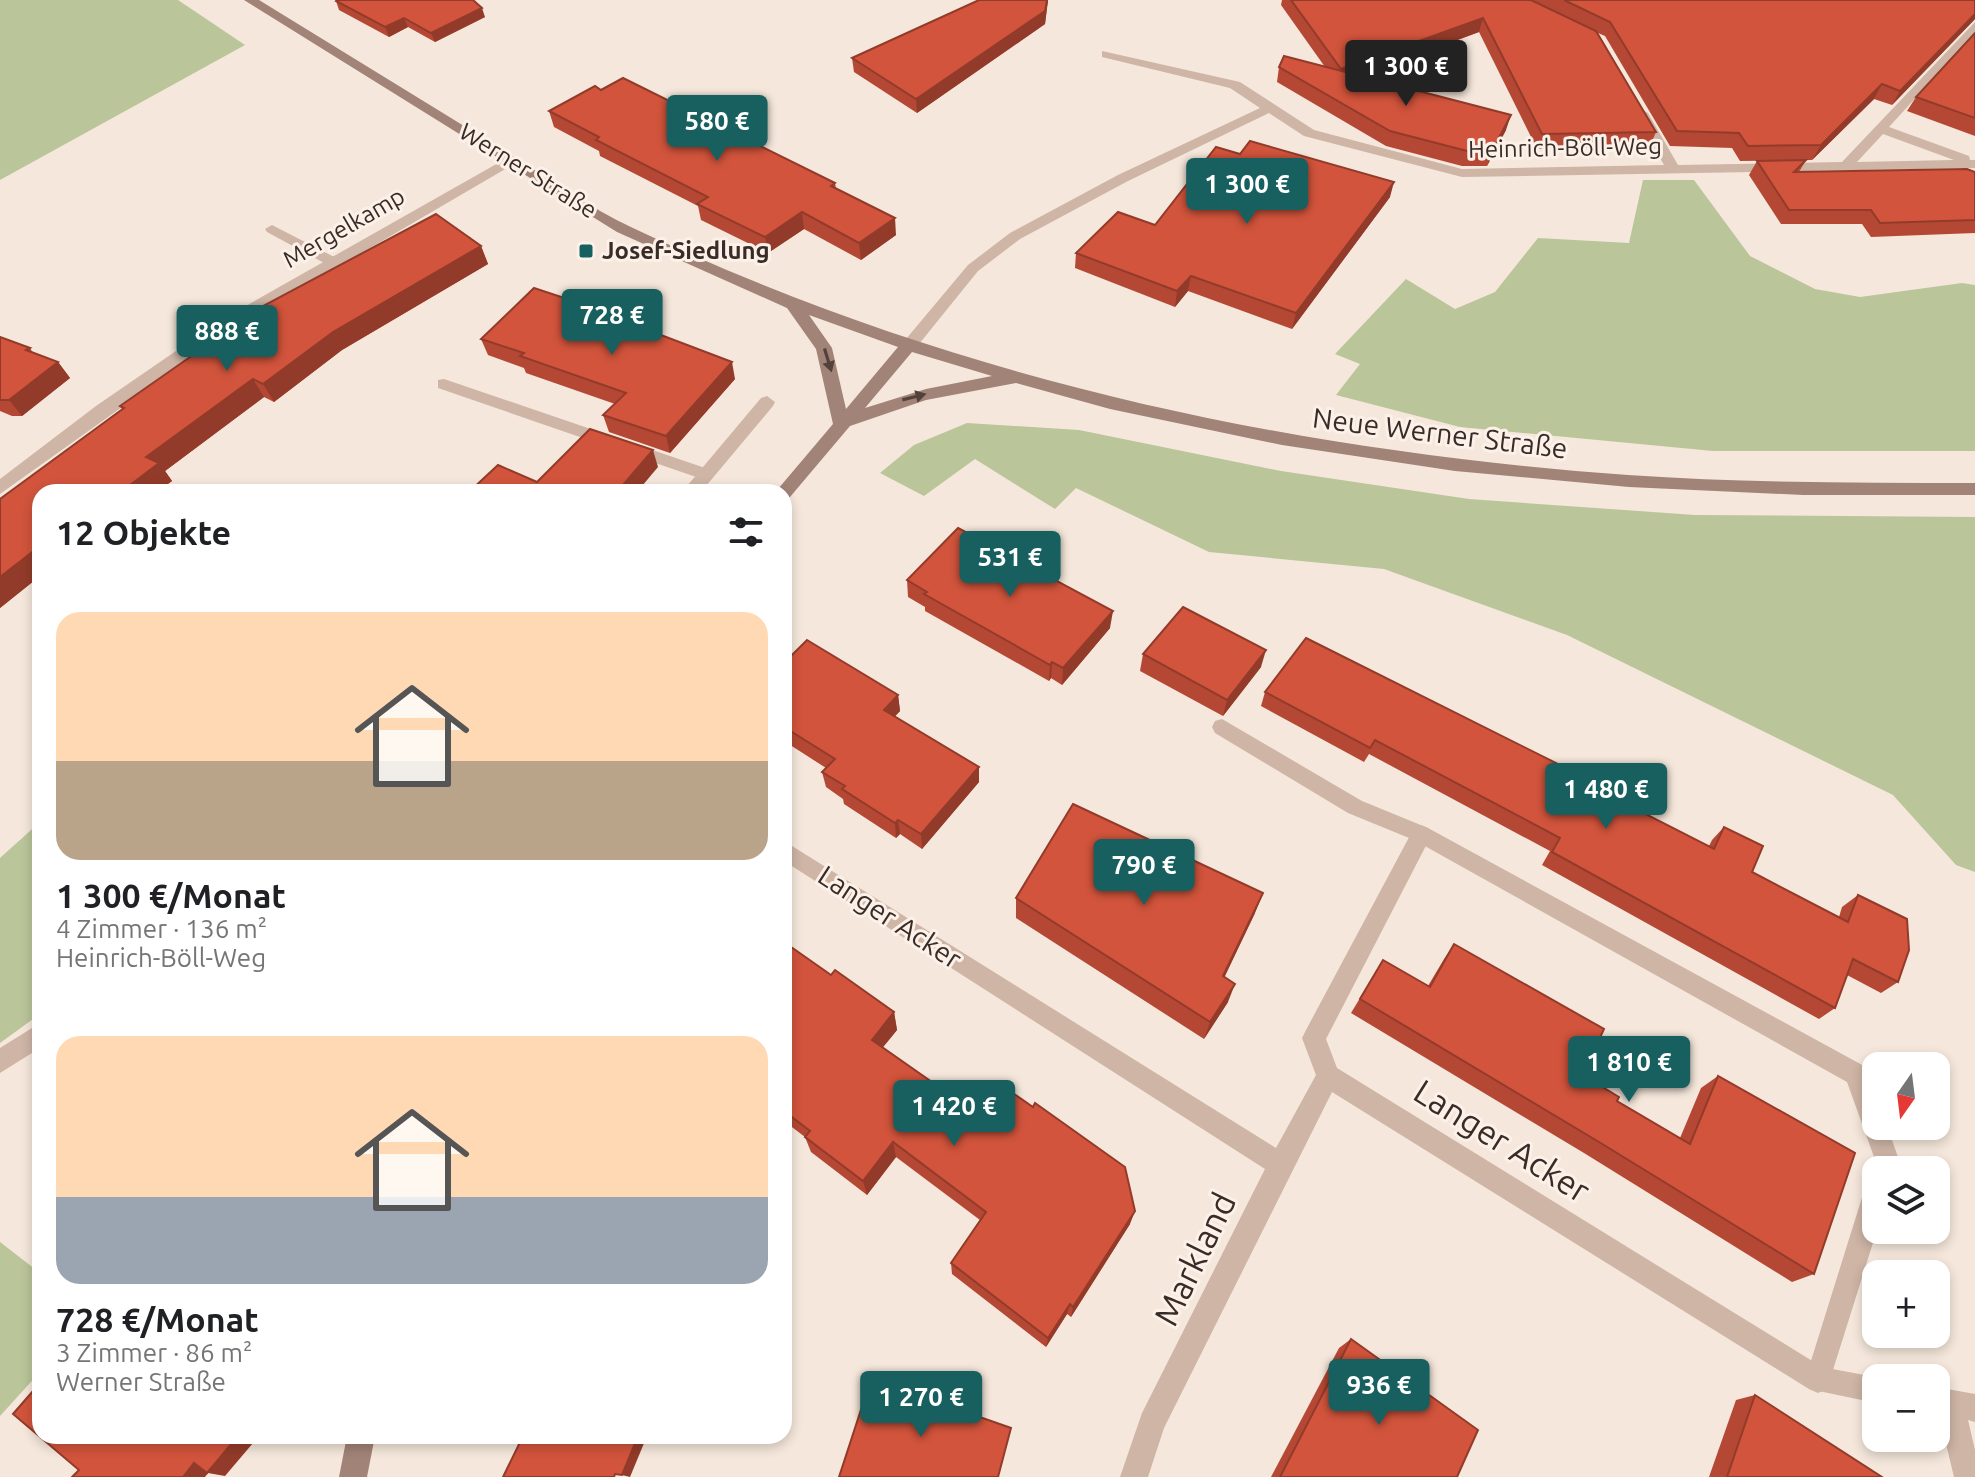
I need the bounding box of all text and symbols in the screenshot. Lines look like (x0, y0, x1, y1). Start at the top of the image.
pin: 1 300 € (1332, 40, 1480, 108)
text: 1 300 € (1363, 51, 1449, 80)
pin: 580 € (661, 95, 773, 163)
text: 580 € (685, 106, 749, 135)
street label: Werner Straße (455, 118, 602, 224)
street label: Heinrich-Böll-Weg (1468, 132, 1662, 163)
pin: 1 300 € (1173, 158, 1321, 226)
text: 1 300 € (1204, 169, 1290, 198)
street label: Mergelkamp (278, 182, 409, 273)
place label: Josef-Siedlung (602, 237, 770, 264)
marker: Josef-Siedlung (577, 242, 595, 260)
pin: 728 € (556, 289, 668, 357)
text: 728 € (580, 300, 644, 329)
pin: 888 € (171, 305, 283, 373)
text: 888 € (195, 316, 259, 345)
one-way arrow (822, 349, 835, 373)
one-way arrow (902, 390, 927, 402)
street label: Neue Werner Straße (1311, 401, 1569, 464)
icon: filters (724, 510, 768, 554)
text: 12 Objekte (56, 513, 231, 551)
pin: 531 € (954, 531, 1066, 599)
text: 531 € (978, 542, 1042, 571)
icon: home (340, 664, 484, 808)
pin: 1 480 € (1532, 763, 1680, 831)
text: 1 480 € (1563, 774, 1649, 803)
pin: 790 € (1088, 839, 1200, 907)
text: 790 € (1112, 850, 1176, 879)
street label: Langer Acker (813, 859, 968, 974)
text: 1 300 €/Monat (56, 876, 286, 914)
text: 4 Zimmer · 136 m² (56, 914, 267, 943)
text: Heinrich-Böll-Weg (56, 943, 266, 972)
pin: 1 810 € (1555, 1036, 1703, 1104)
text: 1 810 € (1586, 1047, 1672, 1076)
north arrow (1862, 1052, 1950, 1140)
map controls (1862, 1052, 1950, 1452)
street label: Langer Acker (1408, 1071, 1597, 1209)
pin: 1 420 € (880, 1080, 1028, 1148)
icon: home (340, 1088, 484, 1232)
text: 1 420 € (911, 1091, 997, 1120)
button: layers (1862, 1156, 1950, 1244)
street label: Markland (1146, 1186, 1242, 1331)
button: + (1862, 1260, 1950, 1348)
text: 728 €/Monat (56, 1300, 259, 1338)
text: 3 Zimmer · 86 m² (56, 1338, 252, 1367)
pin: 936 € (1323, 1359, 1435, 1427)
button: − (1862, 1364, 1950, 1452)
text: Werner Straße (56, 1367, 226, 1396)
text: 936 € (1347, 1370, 1411, 1399)
pin: 1 270 € (847, 1371, 995, 1439)
text: 1 270 € (878, 1382, 964, 1411)

